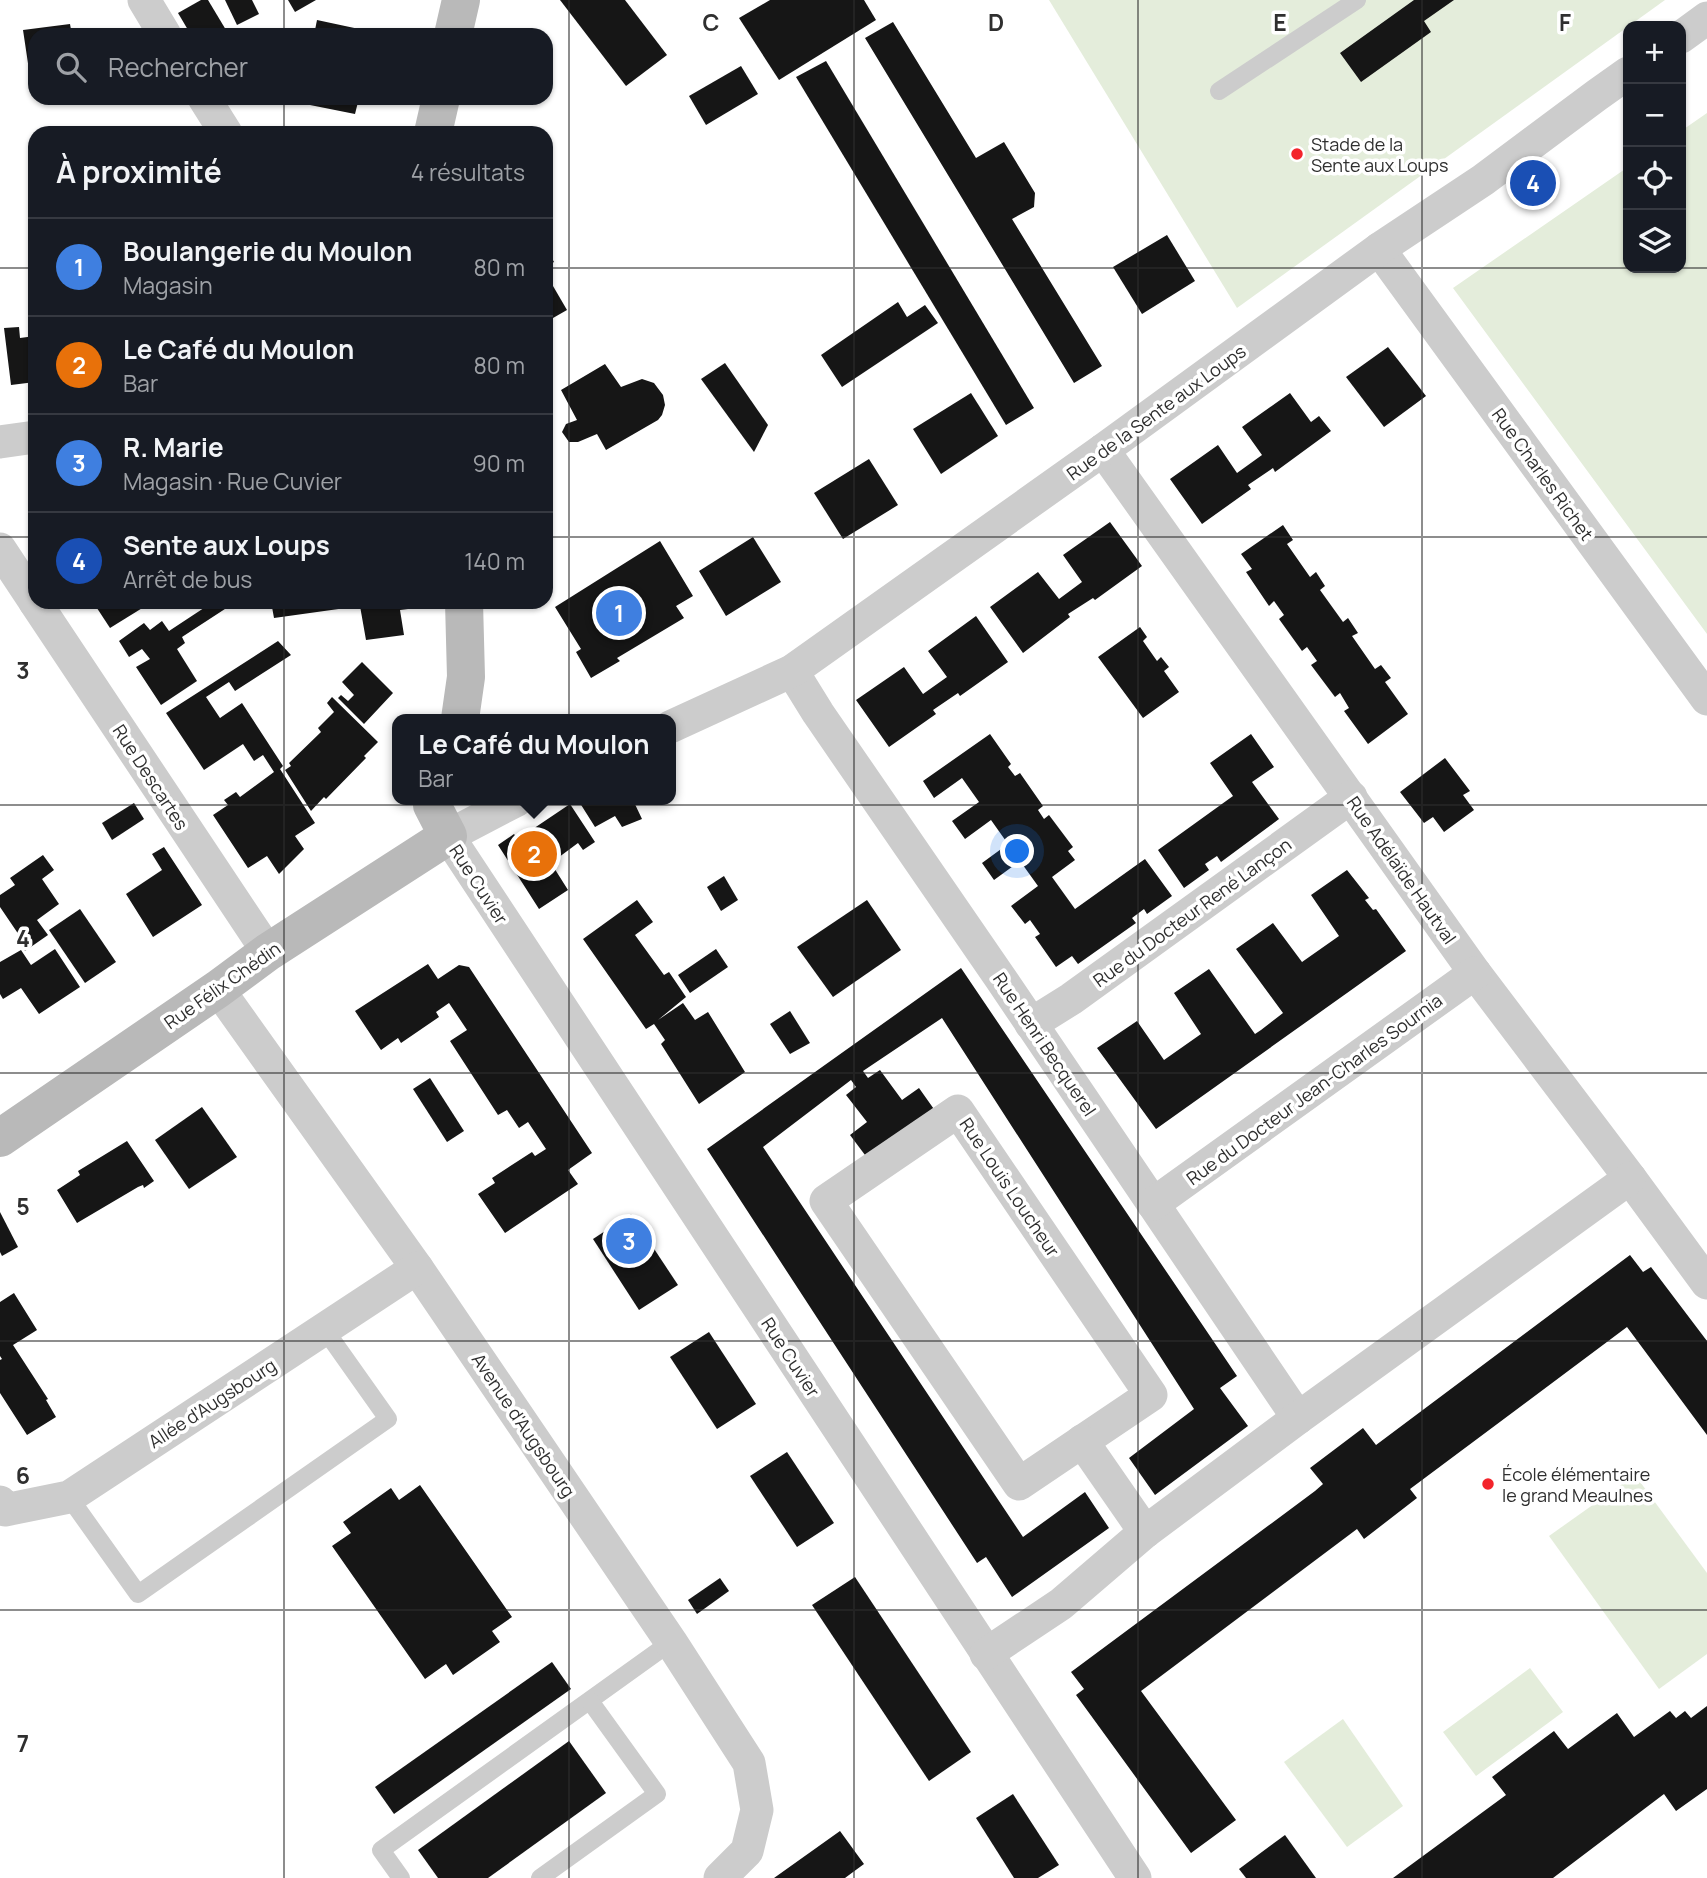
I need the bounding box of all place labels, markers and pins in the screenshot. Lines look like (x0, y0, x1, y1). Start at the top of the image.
place label: Stade de la Sente aux Loups (1311, 132, 1448, 177)
marker: Stade de la Sente aux Loups (1289, 146, 1305, 162)
pin: 4 (1510, 157, 1556, 209)
pin: 1 (596, 587, 642, 639)
pin: 2 (511, 828, 557, 880)
pin: 3 (606, 1215, 652, 1267)
place label: École élémentaire le grand Meaulnes (1502, 1462, 1653, 1507)
marker: École élémentaire le grand Meaulnes (1480, 1476, 1496, 1492)

